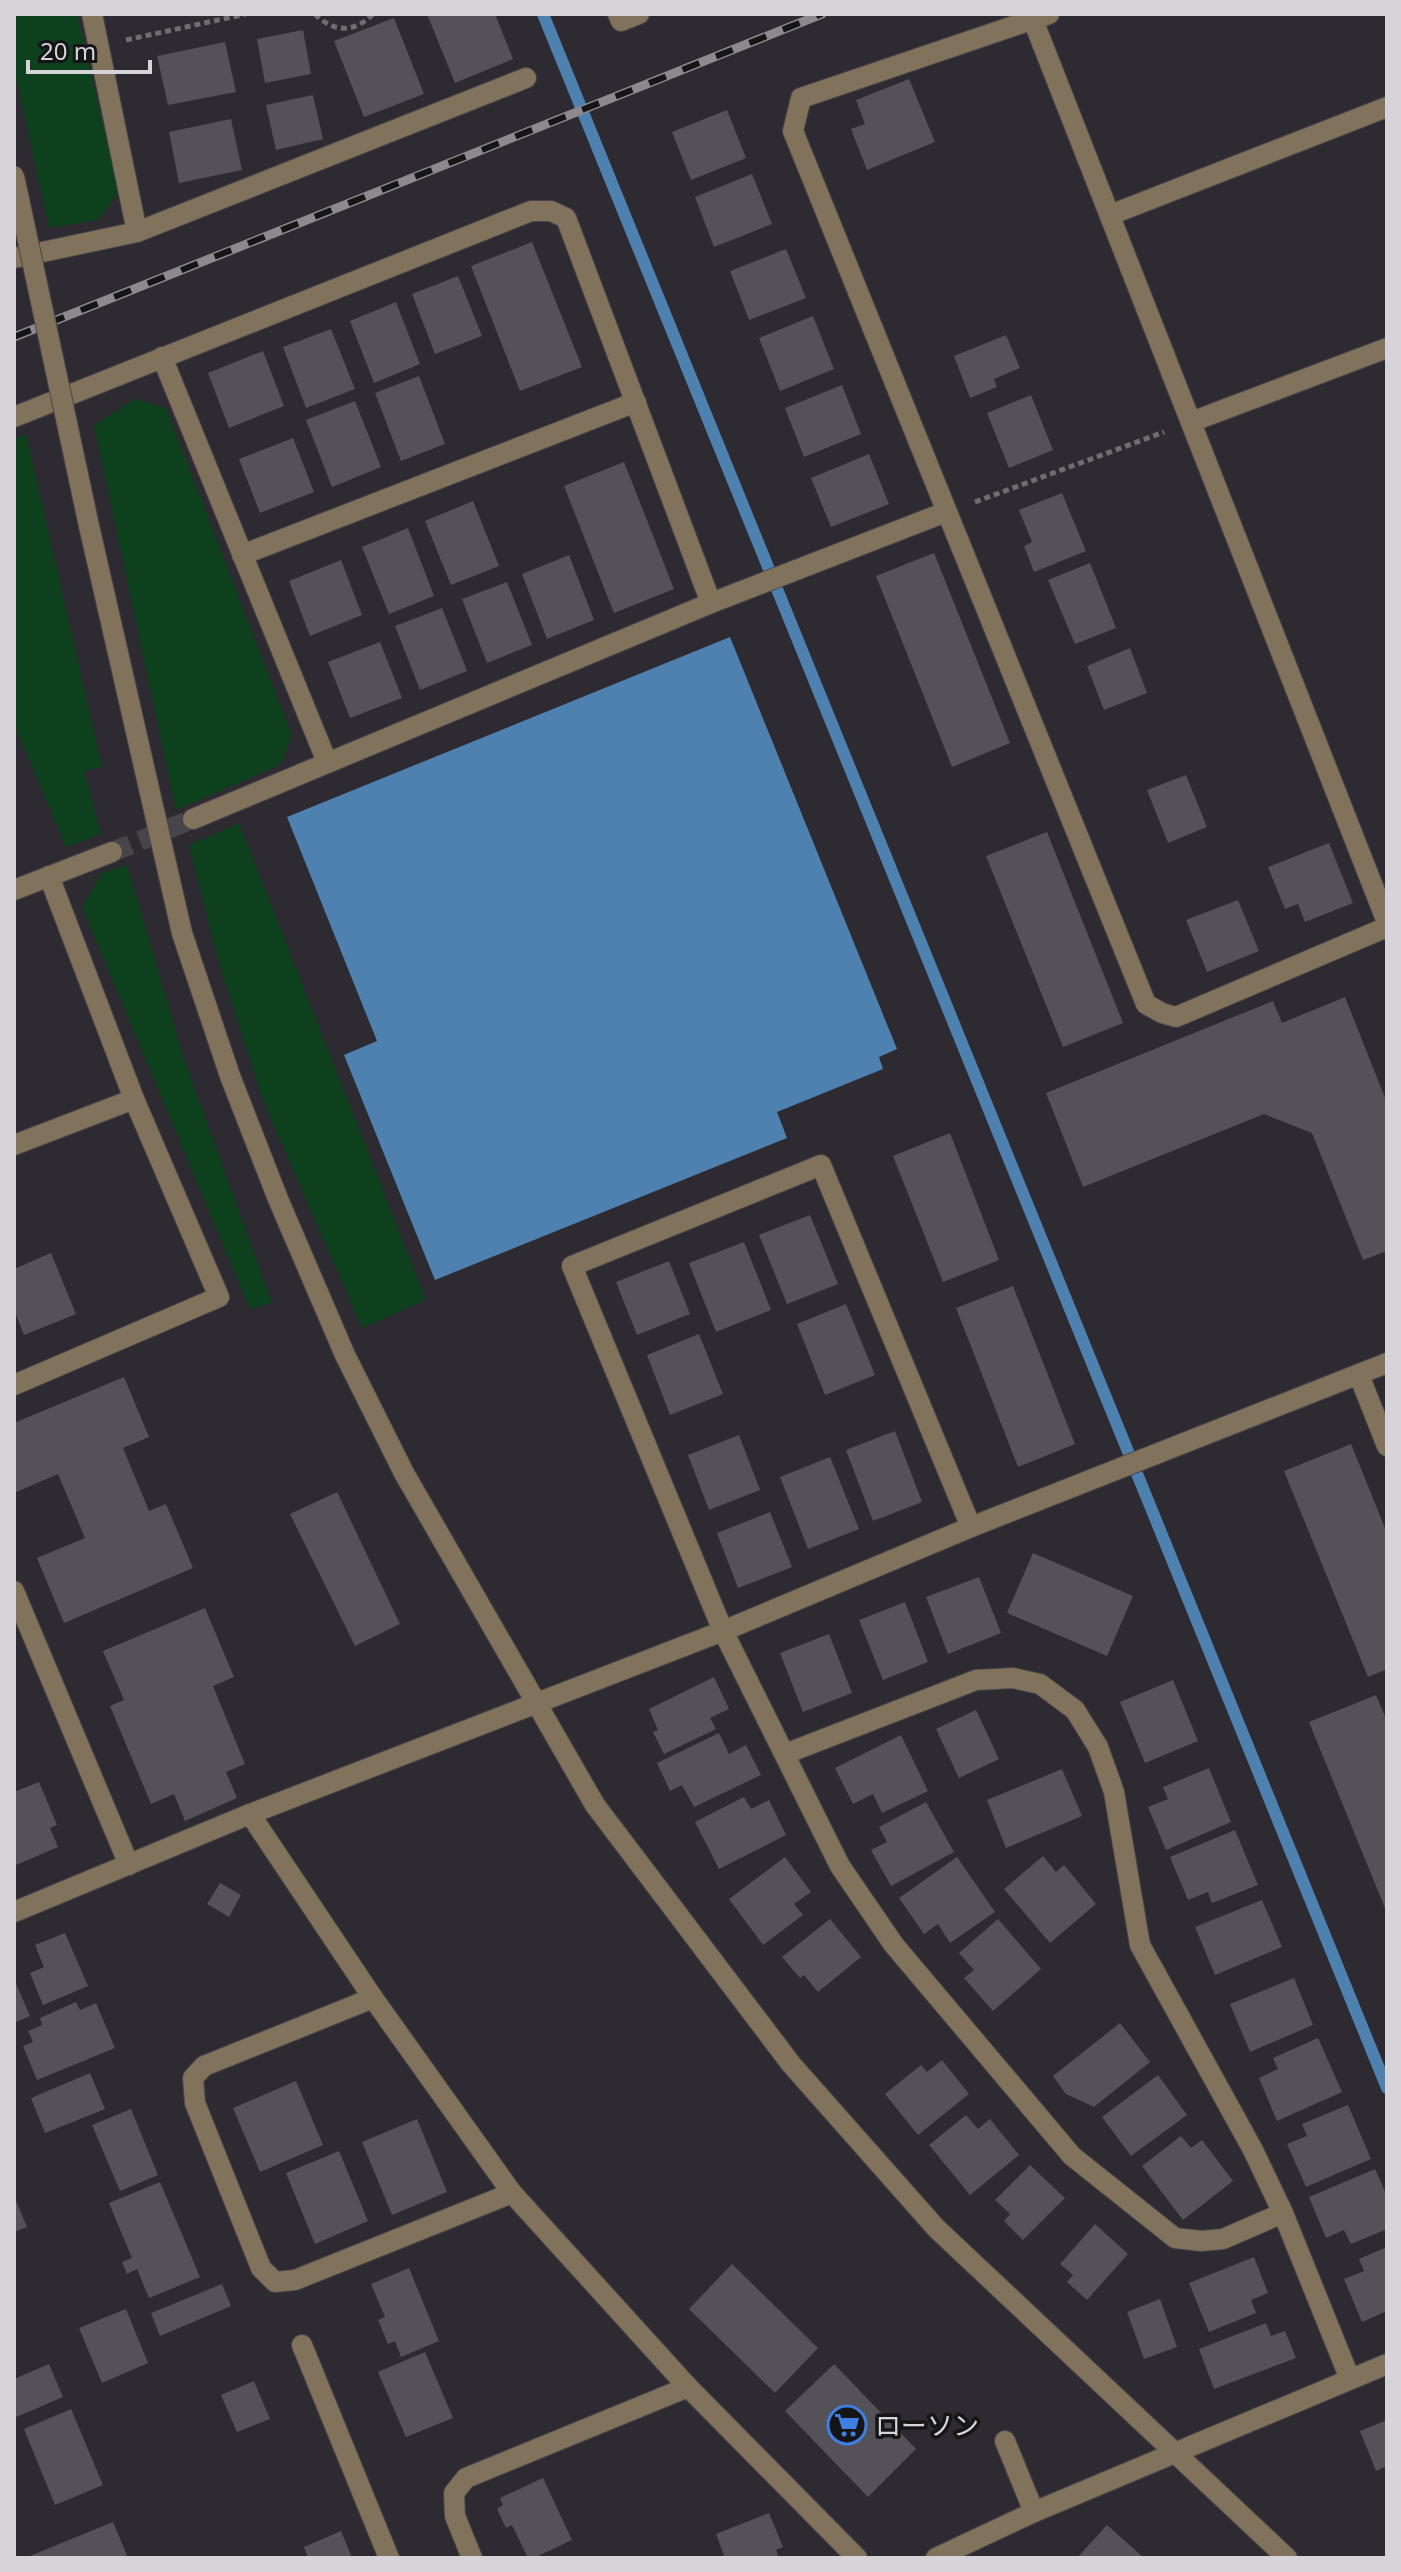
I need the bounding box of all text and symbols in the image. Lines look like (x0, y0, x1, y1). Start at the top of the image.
scale bar (28, 24, 150, 74)
text: 20 m (40, 34, 96, 67)
supermarket icon: ローソン (826, 2404, 868, 2446)
place label: ローソン (875, 2407, 979, 2443)

